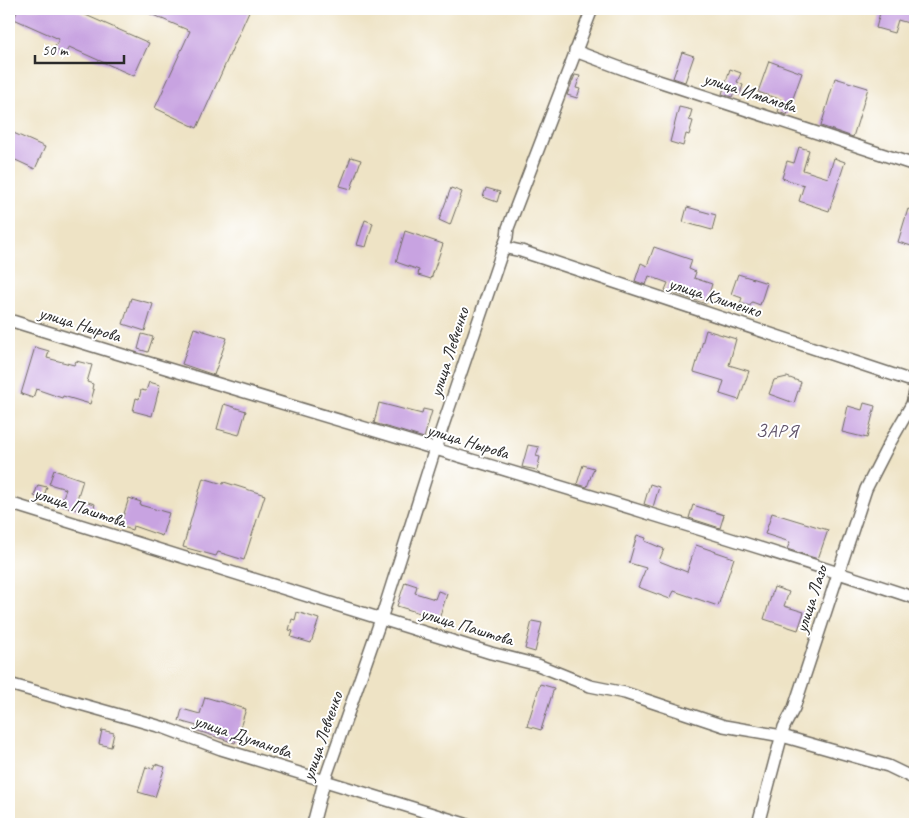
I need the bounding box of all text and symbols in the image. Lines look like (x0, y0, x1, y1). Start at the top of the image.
scale bar (35, 32, 124, 64)
text: 50 m (42, 41, 69, 60)
street label: улица Имамова (700, 66, 801, 118)
street label: улица Клименко (665, 271, 765, 323)
street label: улица Нырова (36, 301, 125, 347)
street label: улица Левченко (424, 303, 474, 400)
street label: улица Нырова (424, 418, 513, 464)
district label: ЗАРЯ (756, 419, 800, 443)
street label: улица Паштова (30, 481, 130, 533)
street label: улица Лазо (790, 561, 833, 636)
street label: улица Паштова (417, 601, 517, 651)
street label: улица Левченко (296, 687, 348, 784)
street label: улица Думанова (190, 709, 296, 763)

